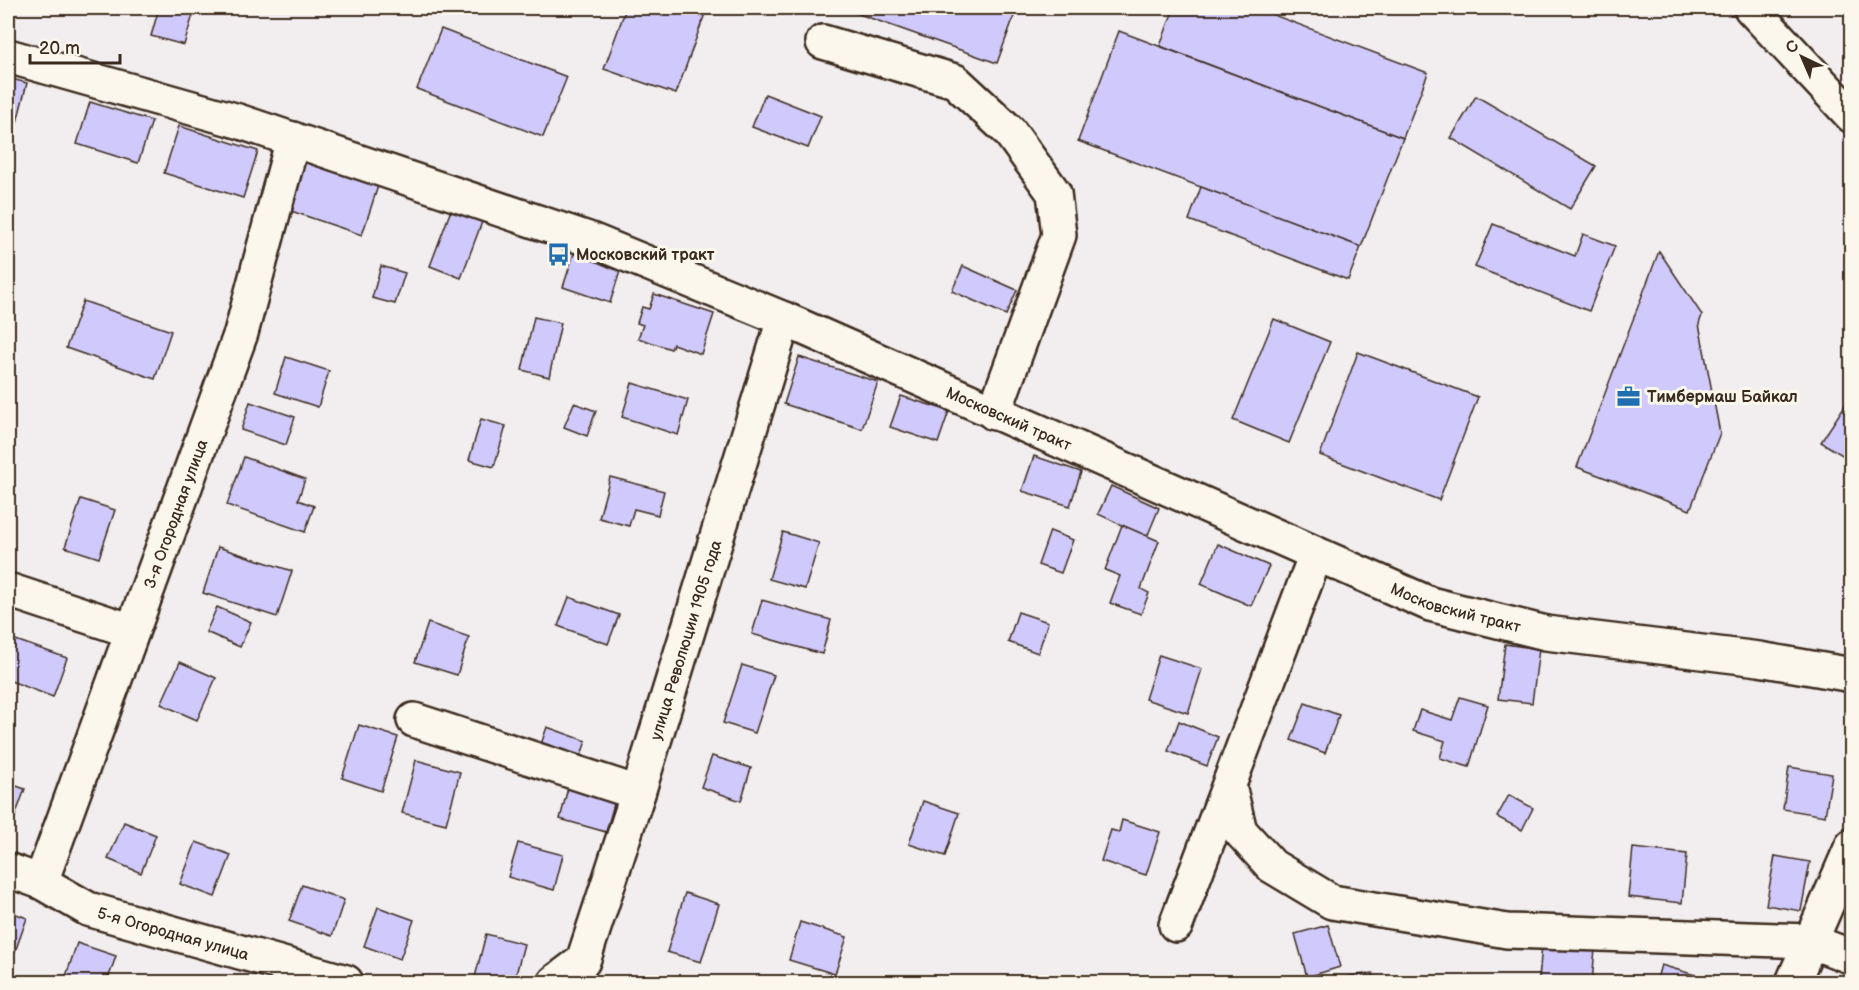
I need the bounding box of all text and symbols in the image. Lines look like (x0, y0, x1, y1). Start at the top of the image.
scale bar (30, 27, 120, 65)
north arrow (1772, 27, 1832, 87)
text: С (1782, 37, 1803, 58)
text: 20 m (39, 38, 80, 59)
bus stop icon: Московский тракт (545, 241, 571, 267)
place label: Московский тракт (576, 246, 715, 265)
office icon: Тимбермаш Байкал (1616, 383, 1642, 409)
street label: Московский тракт (943, 384, 1075, 456)
place label: Тимбермаш Байкал (1647, 388, 1798, 407)
street label: 3-я Огородная улица (141, 436, 213, 591)
street label: улица Революции 1905 года (647, 537, 726, 743)
street label: Московский тракт (1387, 580, 1523, 637)
street label: 5-я Огородная улица (95, 904, 251, 965)

